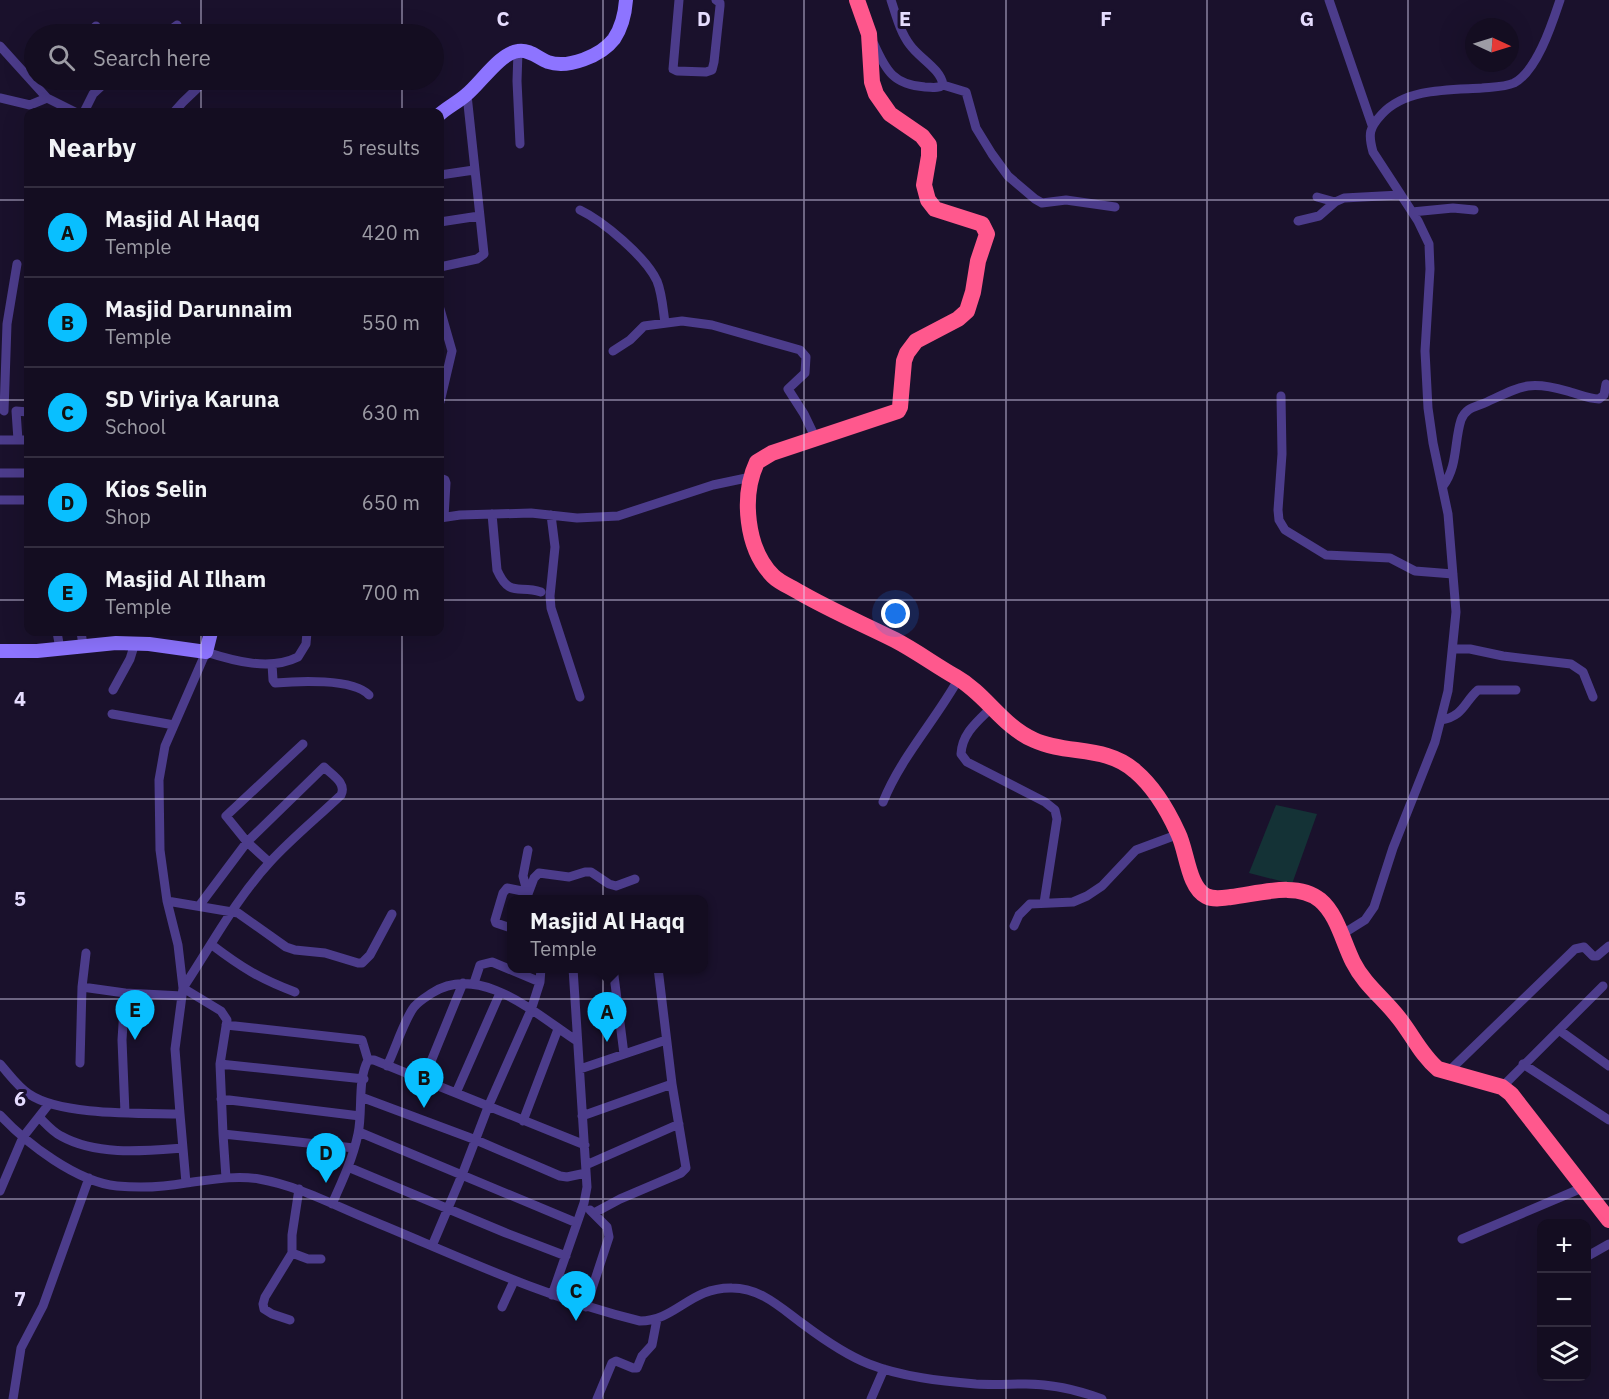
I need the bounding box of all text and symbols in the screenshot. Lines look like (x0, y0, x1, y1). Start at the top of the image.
text: C (496, 5, 510, 32)
text: D (697, 5, 711, 32)
text: E (899, 5, 911, 32)
text: F (1100, 5, 1112, 32)
text: G (1300, 5, 1314, 32)
north arrow (1465, 18, 1519, 72)
search box (24, 24, 444, 90)
icon: search (45, 41, 78, 74)
text: Search here (93, 43, 211, 72)
text: Nearby (48, 130, 136, 164)
text: 5 results (342, 134, 420, 161)
text: Masjid Al Haqq (105, 204, 260, 233)
text: A (61, 219, 74, 246)
text: 420 m (362, 219, 420, 246)
text: Temple (105, 233, 172, 260)
text: Masjid Darunnaim (105, 294, 292, 323)
text: B (61, 309, 74, 336)
text: 550 m (362, 309, 420, 336)
text: Temple (105, 323, 172, 350)
text: SD Viriya Karuna (105, 384, 279, 413)
text: C (61, 399, 74, 426)
text: 630 m (362, 399, 420, 426)
text: School (105, 413, 166, 440)
text: Kios Selin (105, 474, 207, 503)
text: D (61, 489, 74, 516)
text: 650 m (362, 489, 420, 516)
text: Shop (105, 503, 151, 530)
text: Masjid Al Ilham (105, 564, 266, 593)
text: E (61, 579, 74, 606)
text: 700 m (362, 579, 420, 606)
text: Temple (105, 593, 172, 620)
your location (881, 599, 910, 628)
text: 4 (14, 685, 26, 712)
text: 5 (14, 885, 26, 912)
popup (507, 895, 708, 973)
text: Masjid Al Haqq (530, 906, 685, 935)
text: Temple (530, 935, 597, 962)
pin: E (116, 990, 154, 1040)
pin: A (588, 992, 626, 1042)
pin: B (404, 1058, 444, 1108)
text: 6 (14, 1085, 26, 1112)
pin: D (306, 1134, 346, 1183)
map controls (1537, 1219, 1591, 1381)
button: + (1537, 1219, 1591, 1273)
pin: C (556, 1272, 596, 1321)
button: − (1537, 1273, 1591, 1327)
text: 7 (14, 1285, 26, 1312)
button: layers (1537, 1327, 1591, 1381)

